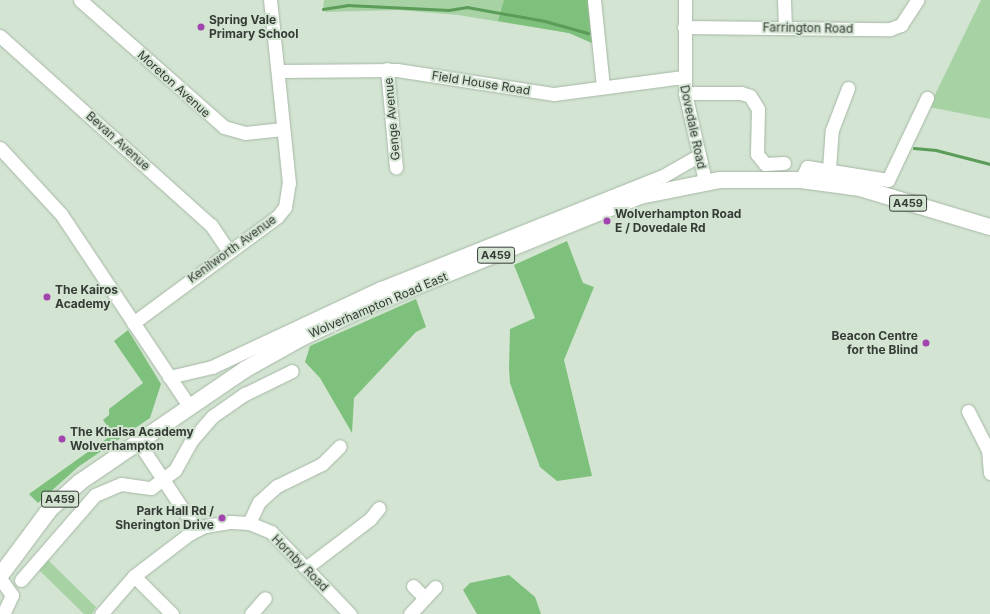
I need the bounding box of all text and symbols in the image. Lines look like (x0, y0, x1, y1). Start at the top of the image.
place label: Spring Vale Primary School (209, 13, 298, 41)
street label: Farrington Road (763, 20, 853, 36)
marker: Spring Vale Primary School (196, 22, 206, 32)
street label: Moreton Avenue (135, 48, 213, 120)
street label: Field House Road (431, 68, 531, 98)
street label: Genge Avenue (381, 77, 403, 161)
street label: Dovedale Road (677, 84, 709, 170)
street label: Bevan Avenue (83, 109, 153, 173)
road number: A459 (889, 194, 927, 212)
place label: Wolverhampton Road E / Dovedale Rd (615, 207, 741, 235)
street label: Kenilworth Avenue (185, 212, 279, 286)
marker: Wolverhampton Road E / Dovedale Rd (602, 216, 612, 226)
road number: A459 (477, 246, 515, 264)
street label: Wolverhampton Road East (306, 269, 450, 341)
place label: The Kairos Academy (55, 283, 118, 311)
marker: The Kairos Academy (42, 292, 52, 302)
place label: Beacon Centre for the Blind (831, 329, 918, 357)
marker: Beacon Centre for the Blind (921, 338, 931, 348)
place label: The Khalsa Academy Wolverhampton (70, 425, 194, 453)
marker: The Khalsa Academy Wolverhampton (57, 434, 67, 444)
road number: A459 (41, 490, 79, 508)
place label: Park Hall Rd / Sherington Drive (115, 504, 214, 532)
marker: Park Hall Rd / Sherington Drive (217, 513, 227, 523)
street label: Hornby Road (269, 532, 331, 594)

